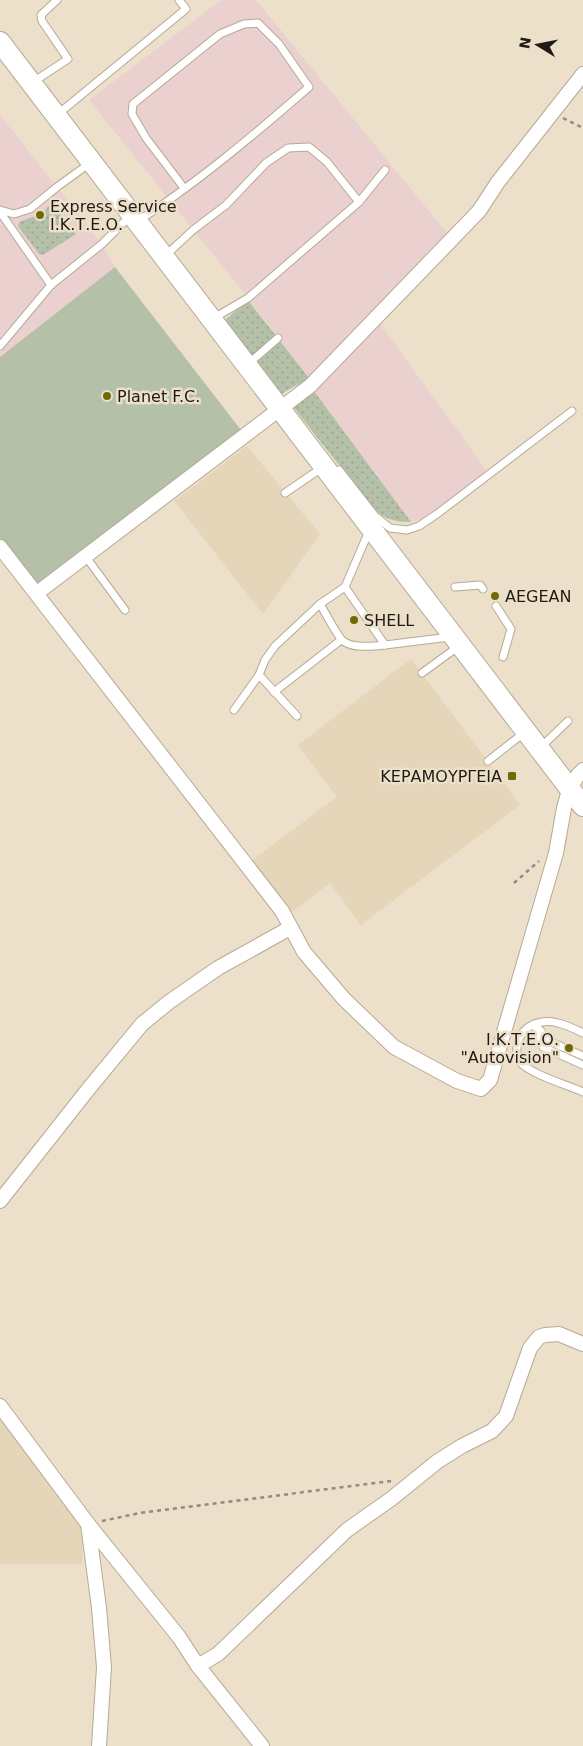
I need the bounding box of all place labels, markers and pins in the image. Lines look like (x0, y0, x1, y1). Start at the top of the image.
place label: Express Service Ι.Κ.Τ.Ε.Ο. (50, 197, 177, 234)
marker: Express Service Ι.Κ.Τ.Ε.Ο. (34, 209, 46, 221)
place label: Planet F.C. (117, 387, 200, 406)
marker: Planet F.C. (101, 390, 113, 402)
place label: AEGEAN (505, 587, 571, 606)
marker: AEGEAN (489, 590, 501, 602)
place label: SHELL (364, 611, 414, 630)
marker: SHELL (348, 614, 360, 626)
place label: ΚΕΡΑΜΟΥΡΓΕΙΑ (380, 767, 502, 786)
marker: ΚΕΡΑΜΟΥΡΓΕΙΑ (506, 770, 518, 782)
place label: I.Κ.Τ.Ε.Ο. "Autovision" (461, 1030, 559, 1067)
marker: I.Κ.Τ.Ε.Ο. "Autovision" (563, 1042, 575, 1054)

